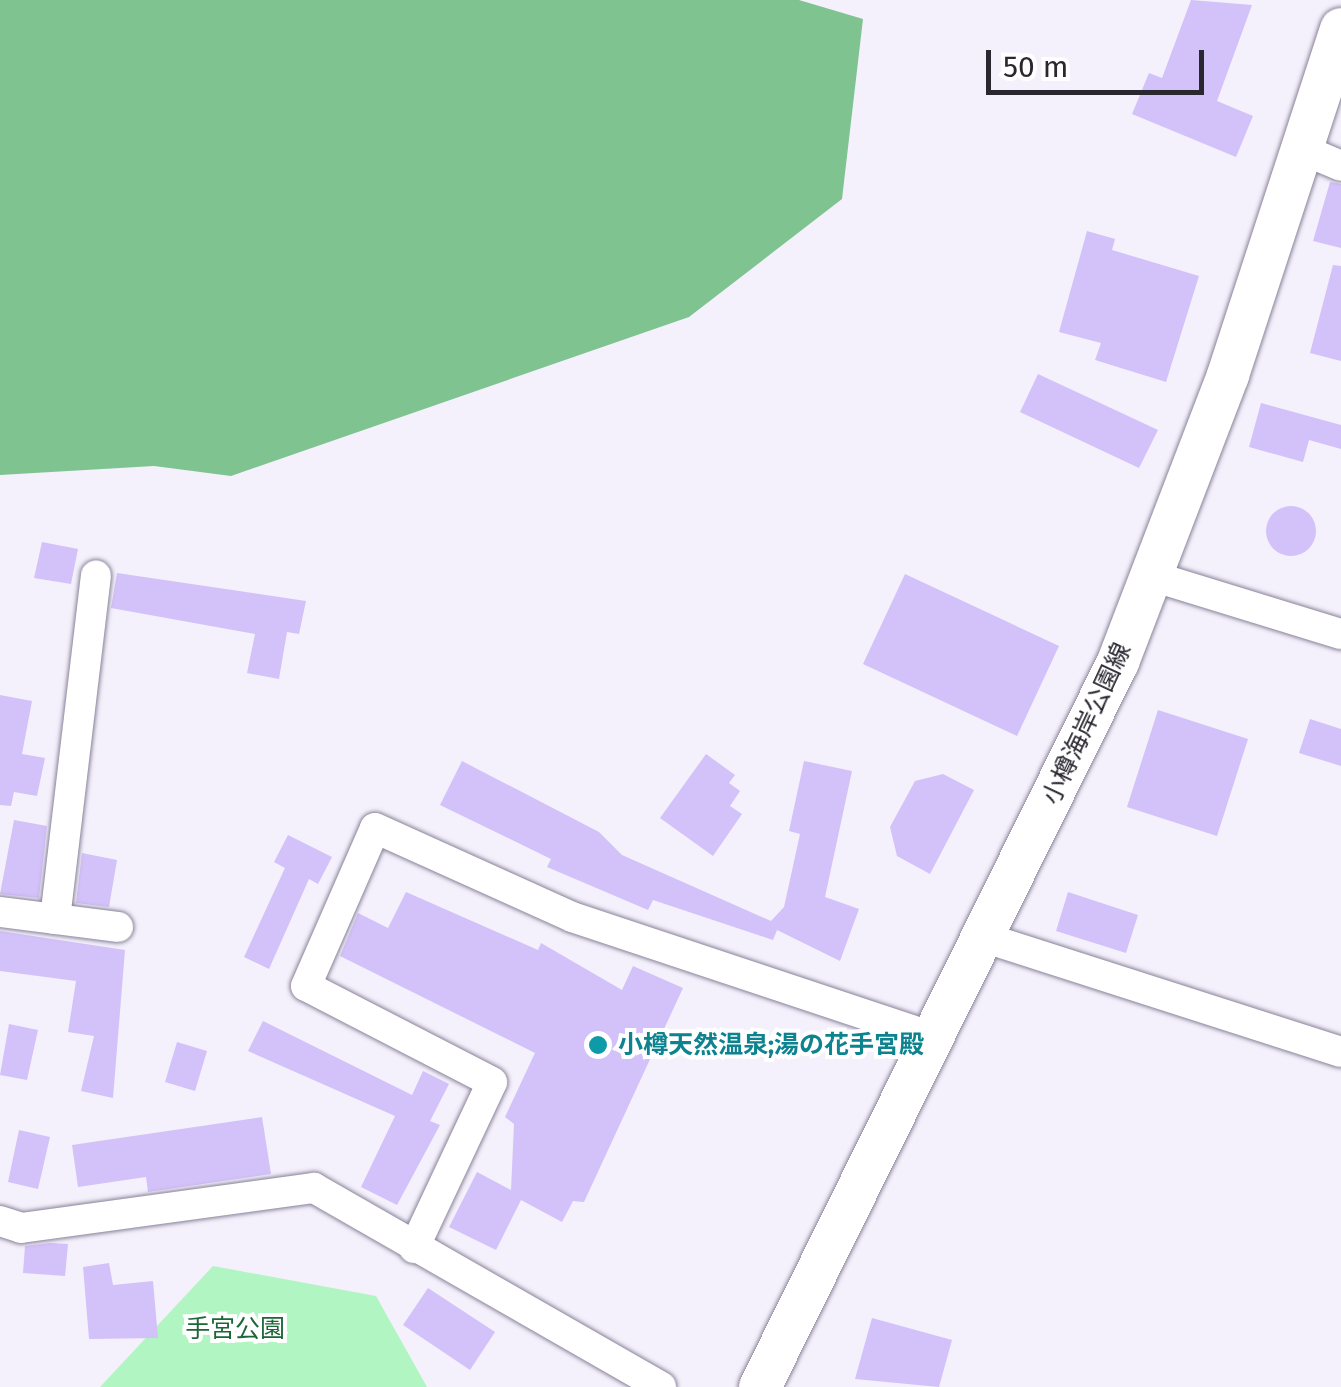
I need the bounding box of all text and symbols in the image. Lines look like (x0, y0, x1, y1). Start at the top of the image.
scale bar (991, 30, 1208, 92)
text: 50 m (1003, 49, 1068, 85)
street label: 小樽海岸公園線 (1036, 638, 1138, 810)
place label: 小樽天然温泉;湯の花手宮殿 (618, 1030, 924, 1060)
marker: 小樽天然温泉;湯の花手宮殿 (587, 1034, 609, 1056)
park label: 手宮公園 (185, 1314, 285, 1344)

